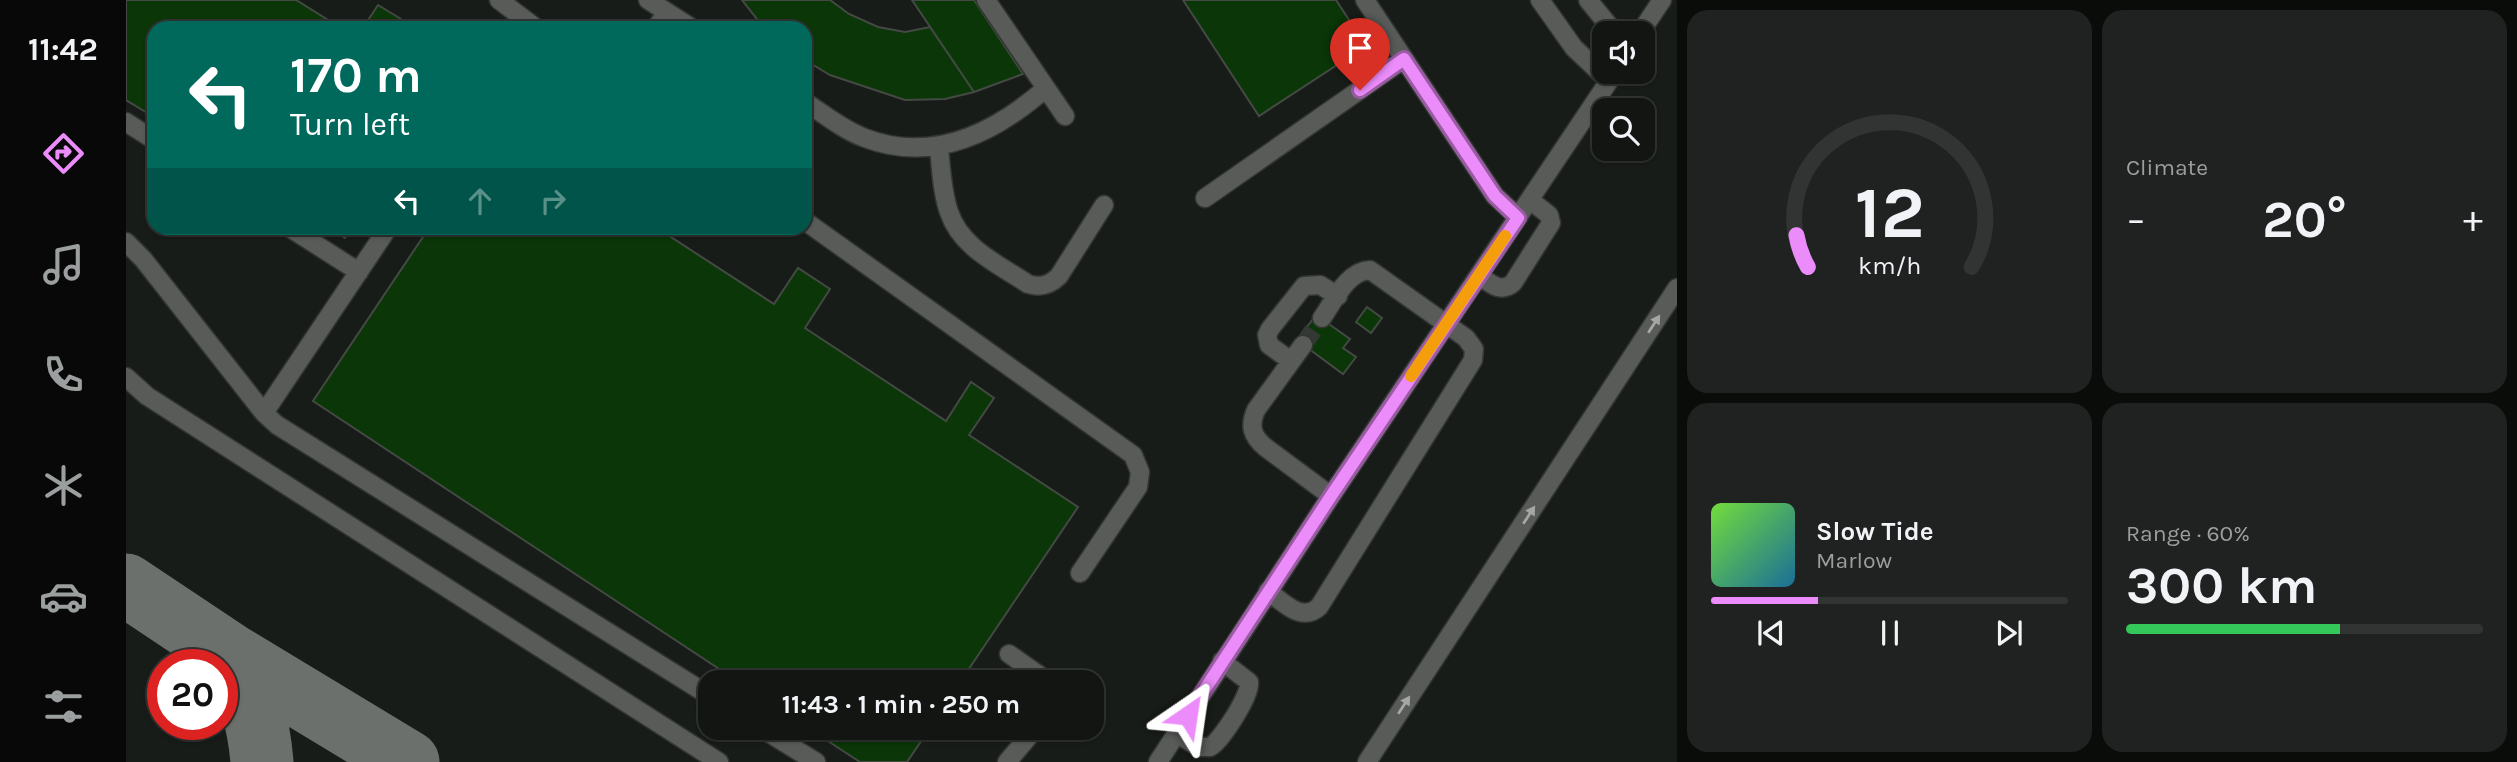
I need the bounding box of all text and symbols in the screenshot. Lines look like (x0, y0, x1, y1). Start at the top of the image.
pin (1330, 18, 1390, 90)
map controls (1592, 21, 1655, 161)
button: sound (1592, 21, 1655, 84)
icon: arrive (1341, 29, 1379, 67)
text: 11:42 (28, 31, 98, 68)
text: 170 m (290, 47, 422, 104)
icon: left (175, 49, 266, 140)
button: search (1592, 98, 1655, 161)
text: Turn left (290, 106, 410, 143)
icon: directions (39, 129, 88, 178)
text: Climate (2126, 154, 2208, 181)
text: 12 (1855, 171, 1925, 256)
icon: left (388, 182, 426, 220)
icon: ahead (461, 182, 499, 220)
icon: right (534, 182, 572, 220)
text: 20° (2262, 189, 2347, 250)
text: − (2126, 197, 2146, 242)
text: + (2463, 197, 2483, 242)
icon: music (39, 240, 88, 289)
text: km/h (1858, 251, 1921, 280)
one-way arrow (1647, 314, 1660, 334)
icon: phone (39, 350, 88, 399)
icon: climate (39, 461, 88, 510)
one-way arrow (1522, 505, 1535, 524)
text: Slow Tide (1816, 516, 1934, 547)
text: Range · 60% (2126, 520, 2250, 547)
text: Marlow (1816, 547, 1892, 574)
text: 300 km (2126, 555, 2317, 616)
icon: car (39, 572, 88, 621)
icon: previous (1752, 614, 1790, 652)
icon: pause (1871, 614, 1909, 652)
icon: next (1990, 614, 2028, 652)
speed limit sign: 20 (147, 649, 238, 740)
position arrow (1151, 678, 1225, 752)
icon: filters (39, 682, 88, 731)
text: 11:43 · 1 min · 250 m (782, 689, 1020, 720)
one-way arrow (1398, 695, 1411, 715)

